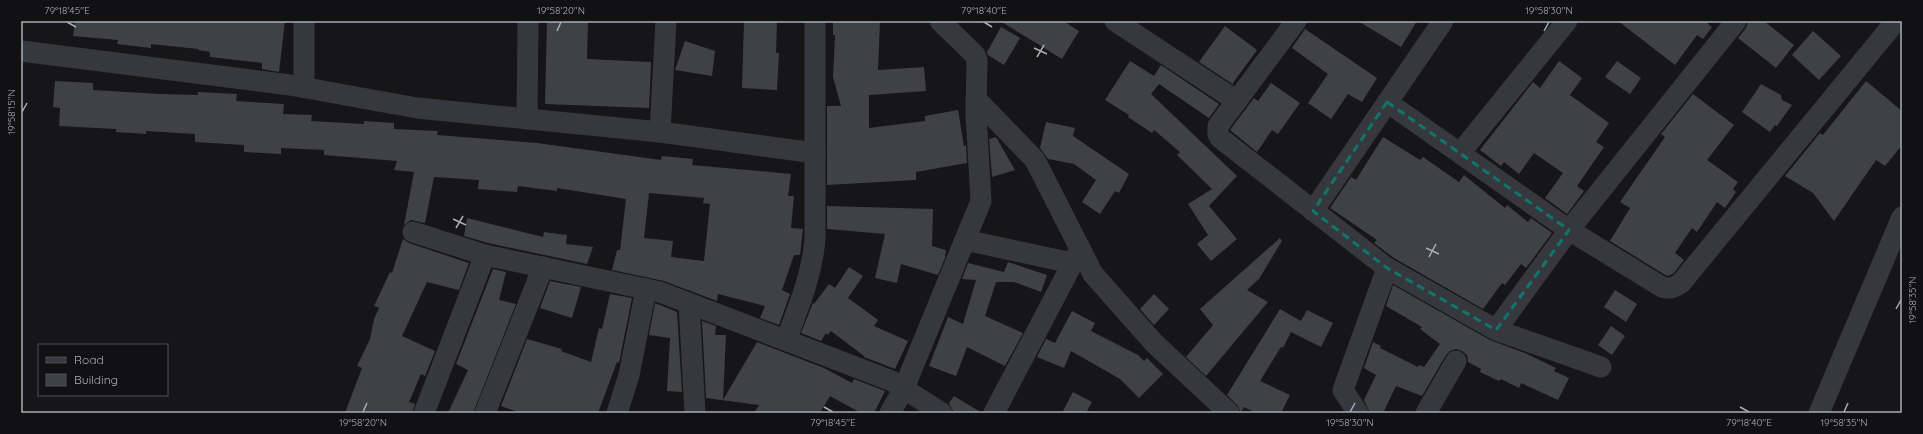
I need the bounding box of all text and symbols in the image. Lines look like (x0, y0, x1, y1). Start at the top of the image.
text: 79°18'45"E (44, 4, 90, 17)
text: 19°58'20"N (537, 4, 585, 17)
text: 79°18'40"E (961, 4, 1007, 17)
text: 19°58'30"N (1525, 4, 1573, 17)
text: 19°58'15"N (5, 89, 18, 135)
text: 19°58'35"N (1906, 276, 1919, 324)
legend (38, 344, 168, 396)
text: Road (74, 352, 104, 367)
text: Building (74, 372, 118, 387)
text: 19°58'20"N (339, 416, 387, 429)
text: 79°18'45"E (810, 416, 856, 429)
text: 19°58'30"N (1326, 416, 1374, 429)
text: 79°18'40"E (1726, 416, 1772, 429)
text: 19°58'35"N (1820, 416, 1868, 429)

